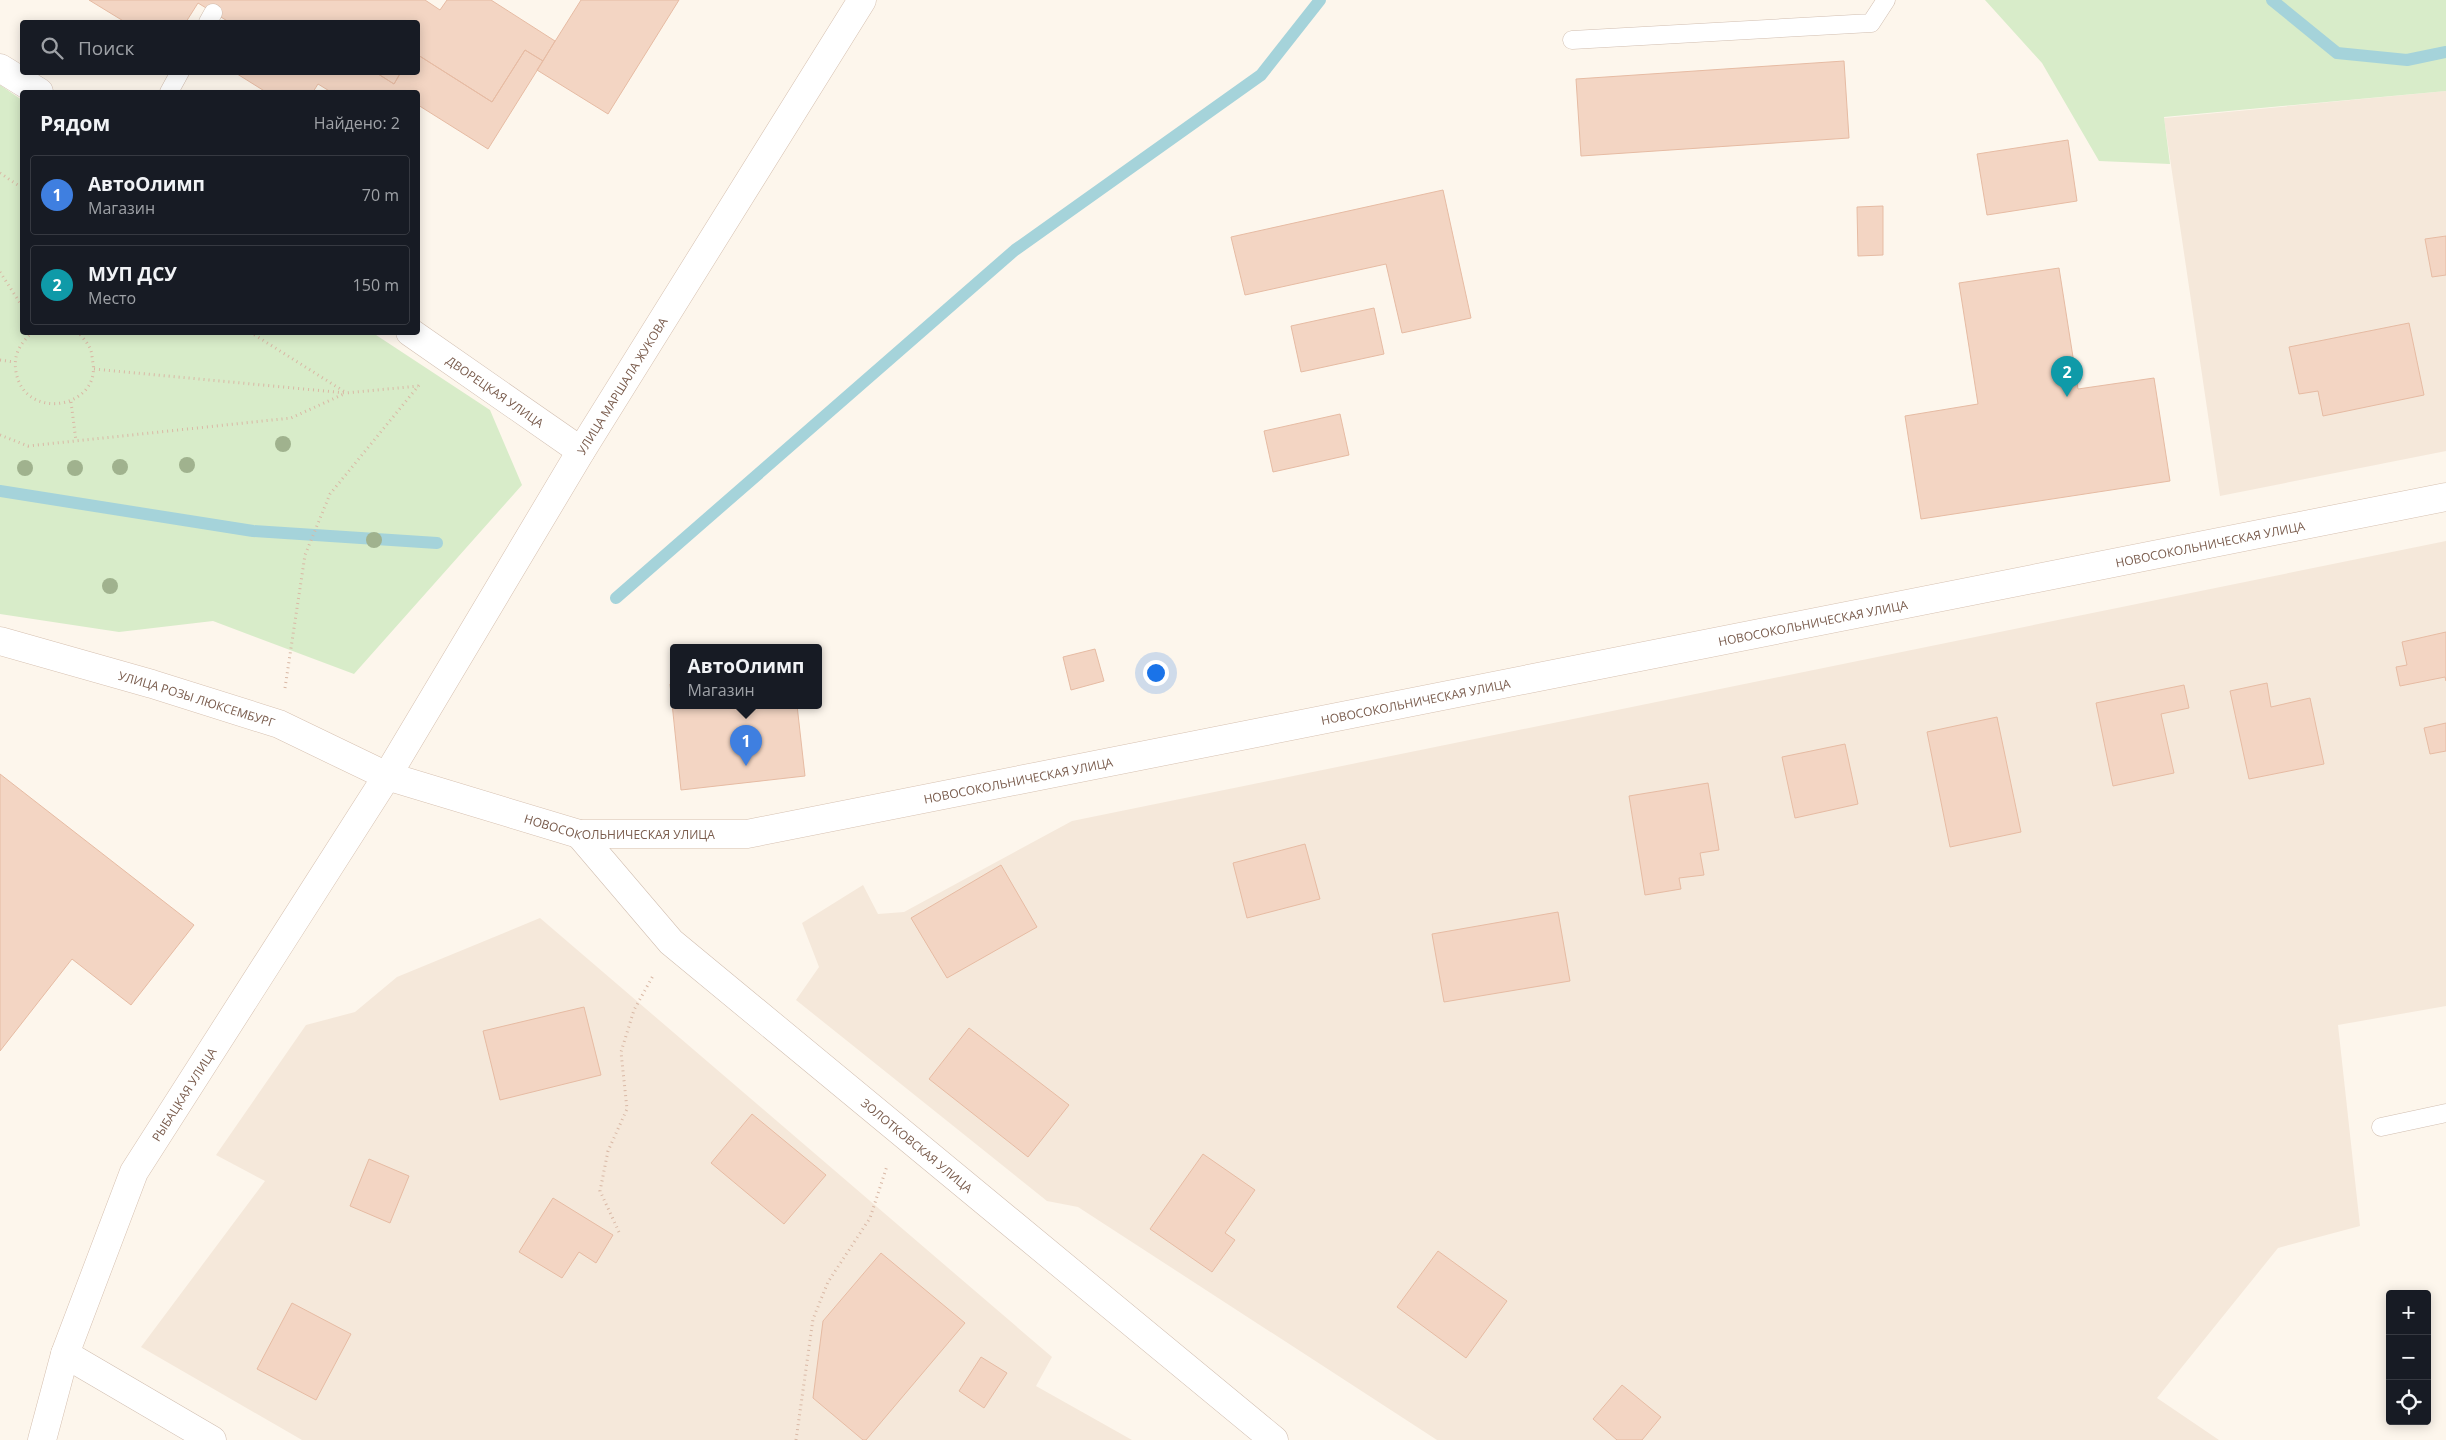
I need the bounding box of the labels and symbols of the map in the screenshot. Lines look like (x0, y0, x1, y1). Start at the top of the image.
street label: УЛИЦА МАРШАЛА ЖУКОВА (572, 313, 671, 458)
street label: ДВОРЕЦКАЯ УЛИЦА (443, 352, 548, 432)
pin: 2 (2051, 356, 2083, 397)
street label: НОВОСОКОЛЬНИЧЕСКАЯ УЛИЦА (2114, 517, 2306, 571)
street label: НОВОСОКОЛЬНИЧЕСКАЯ УЛИЦА (1717, 595, 1909, 650)
your location (1143, 660, 1169, 686)
street label: УЛИЦА РОЗЫ ЛЮКСЕМБУРГ (116, 666, 277, 731)
street label: НОВОСОКОЛЬНИЧЕСКАЯ УЛИЦА (1319, 674, 1512, 728)
pin: 1 (730, 725, 762, 766)
street label: НОВОСОКОЛЬНИЧЕСКАЯ УЛИЦА (922, 753, 1115, 807)
street label: НОВОСОКОЛЬНИЧЕСКАЯ УЛИЦА (522, 809, 715, 843)
street label: РЫБАЦКАЯ УЛИЦА (147, 1044, 220, 1144)
street label: ЗОЛОТКОВСКАЯ УЛИЦА (858, 1094, 977, 1197)

